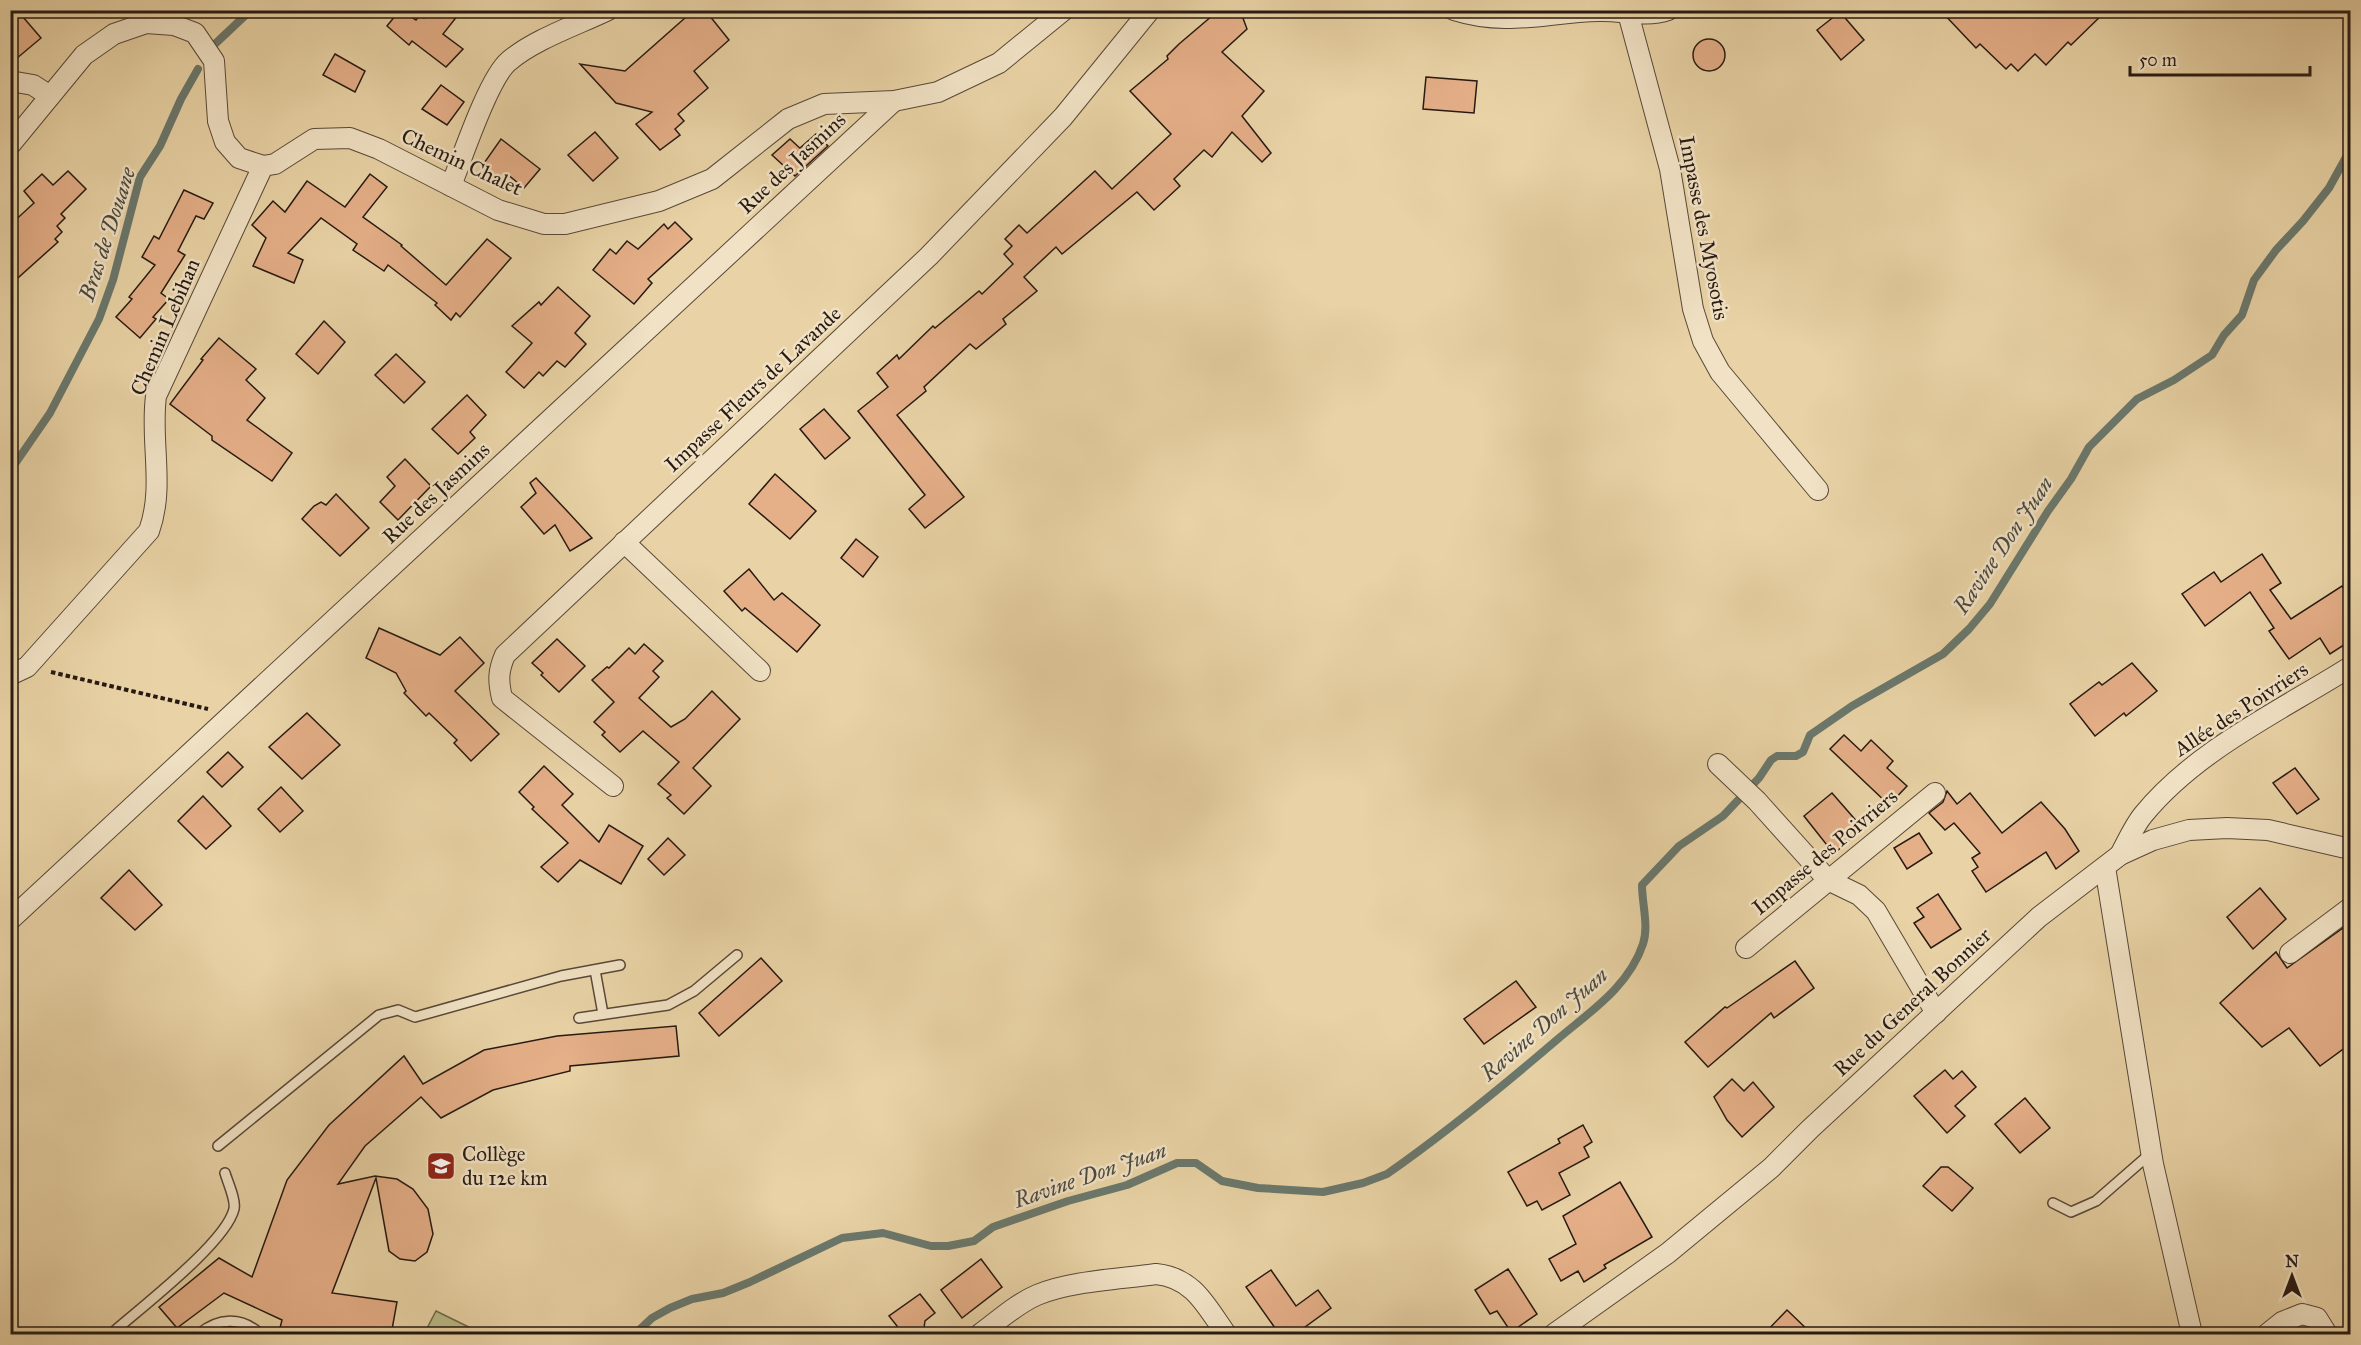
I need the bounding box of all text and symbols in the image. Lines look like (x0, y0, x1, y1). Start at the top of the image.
scale bar (2130, 39, 2310, 77)
text: 50 m (2139, 49, 2177, 71)
street label: Rue des Jasmins (733, 107, 851, 219)
street label: Chemin Chalet (397, 123, 527, 202)
street label: Impasse des Myosotis (1673, 134, 1735, 322)
water label: Bras de Douane (72, 163, 141, 305)
street label: Chemin Lebihan (125, 255, 205, 399)
street label: Impasse Fleurs de Lavande (659, 300, 847, 477)
street label: Rue des Jasmins (377, 437, 495, 549)
water label: Ravine Don Juan (1947, 471, 2059, 619)
street label: Allée des Poivriers (2168, 656, 2313, 763)
street label: Impasse des Poivriers (1747, 784, 1903, 920)
street label: Rue du General Bonnier (1828, 922, 1996, 1082)
water label: Ravine Don Juan (1474, 961, 1613, 1087)
water label: Ravine Don Juan (1009, 1136, 1170, 1214)
place label: Collège du 12e km (462, 1141, 548, 1191)
school or university icon: Collège du 12e km (425, 1150, 457, 1182)
north arrow (2262, 1246, 2322, 1306)
text: N (2285, 1252, 2299, 1271)

